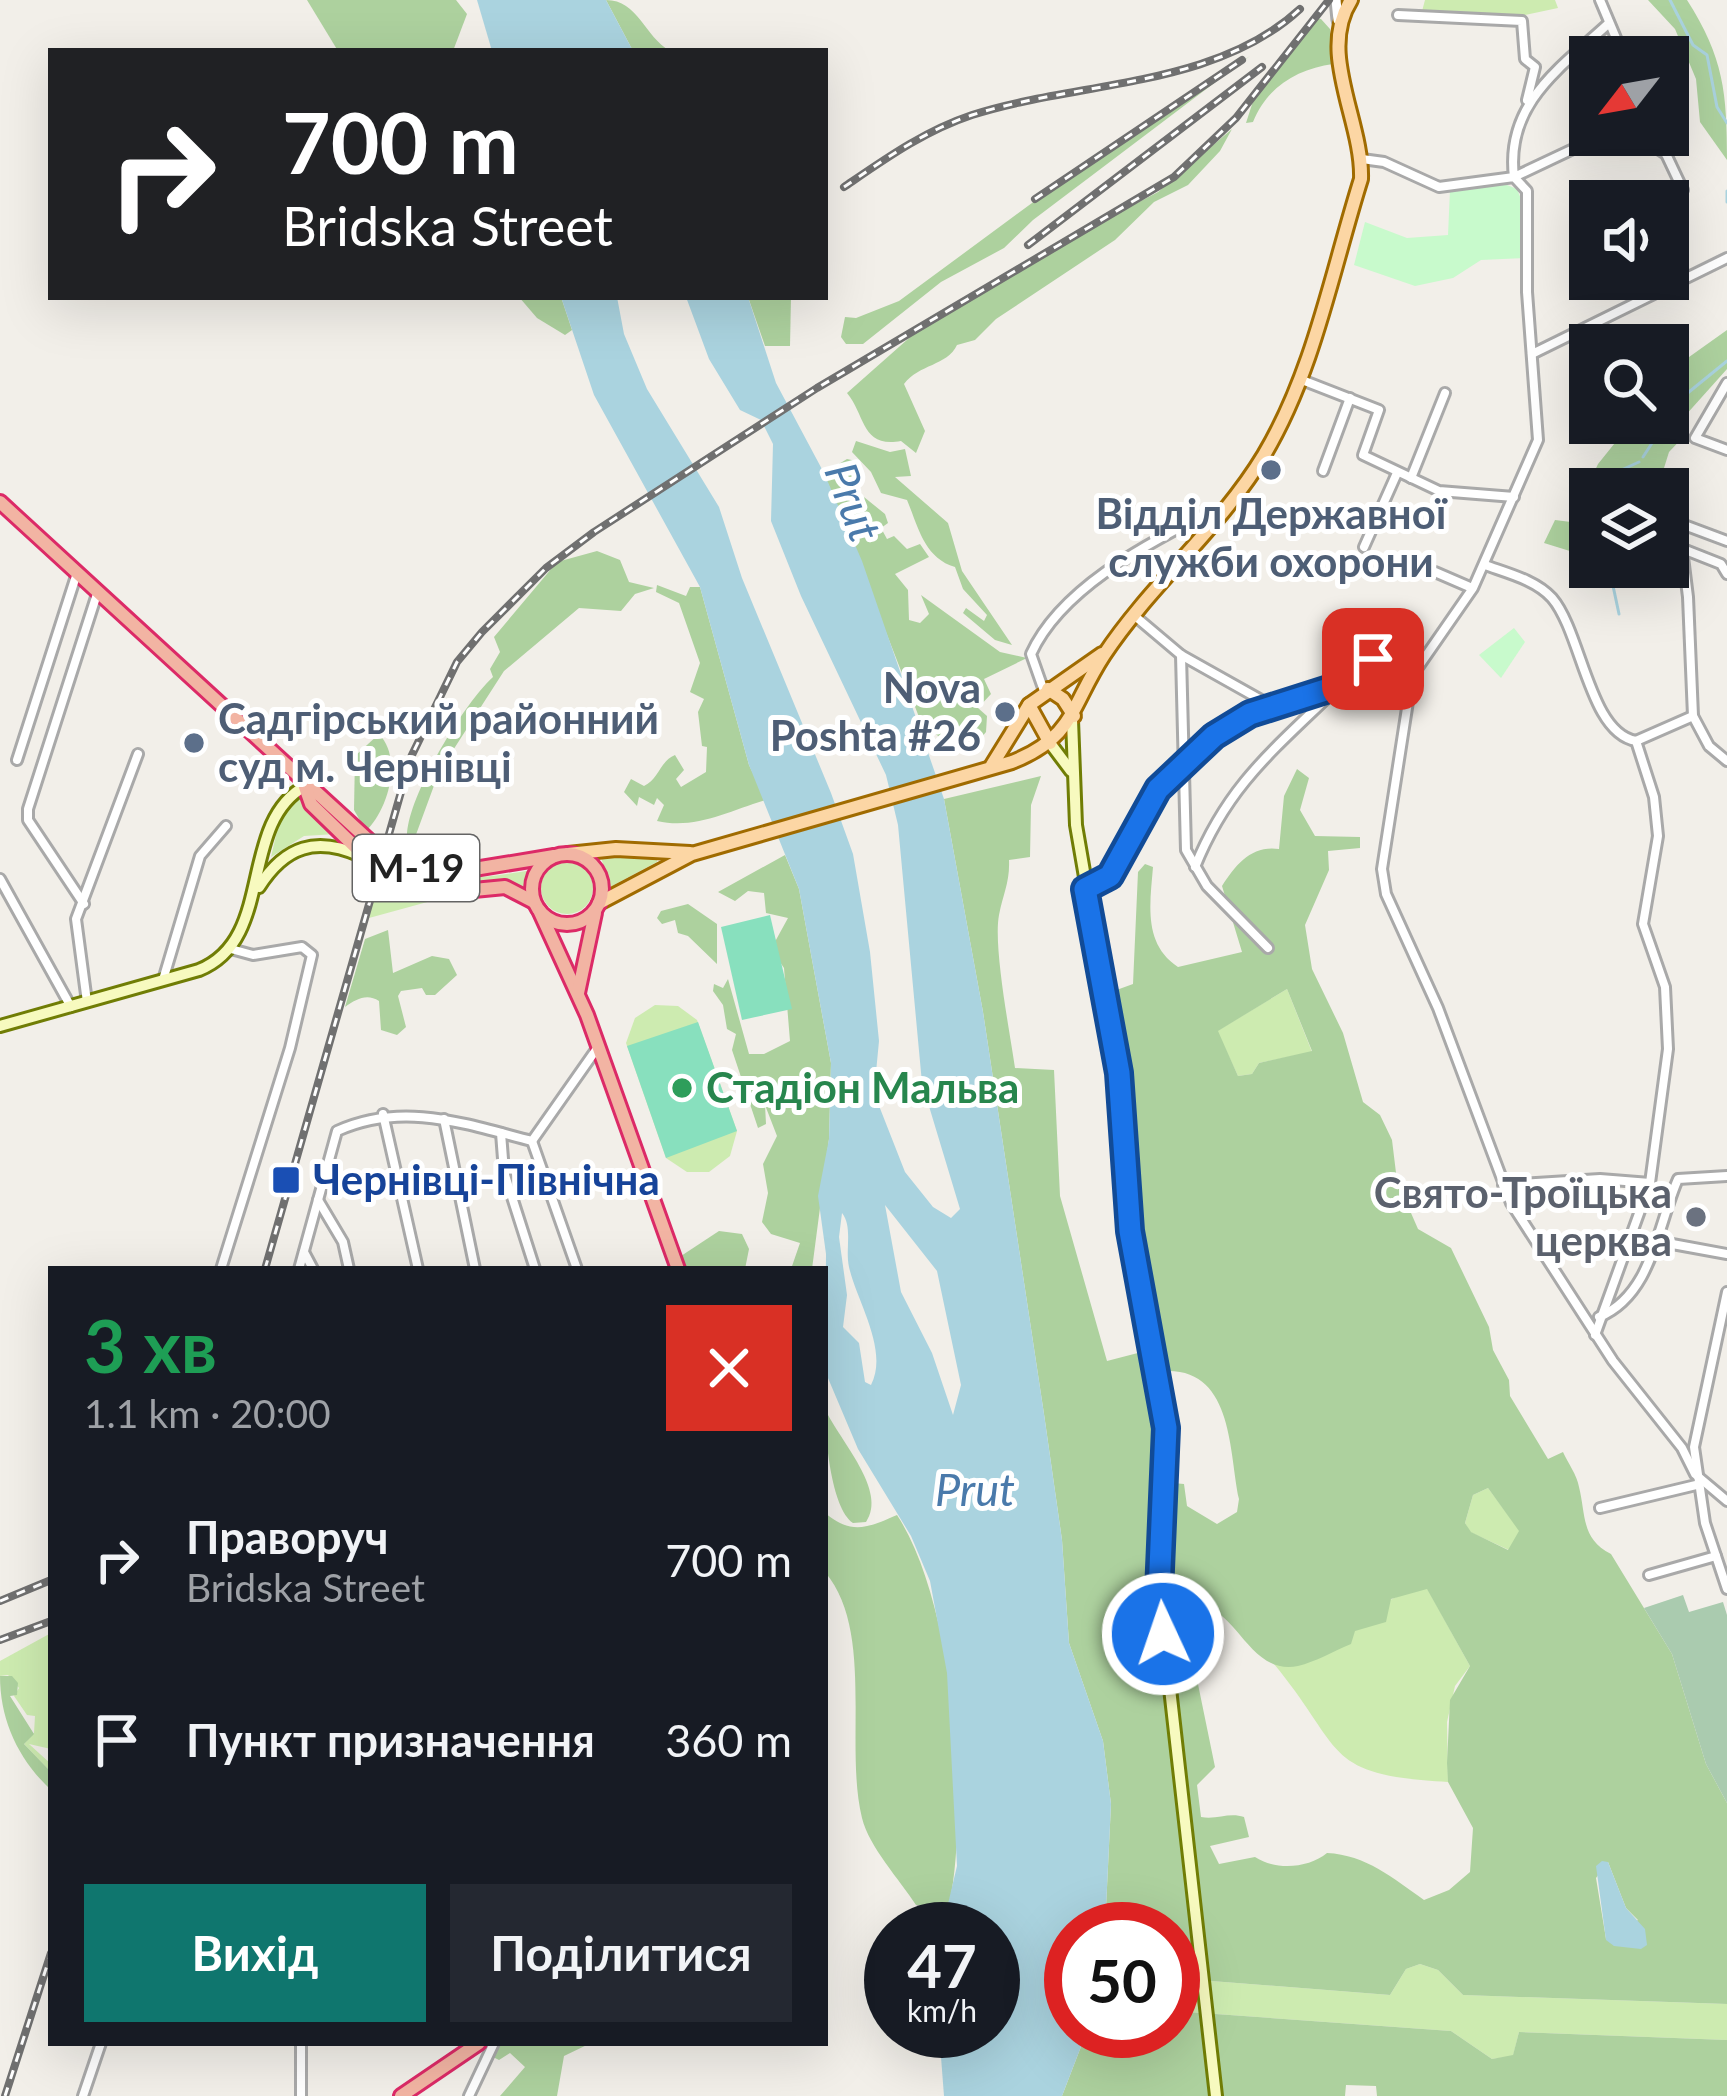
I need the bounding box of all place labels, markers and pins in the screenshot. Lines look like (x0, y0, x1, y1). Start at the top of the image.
marker: Відділ Державної служби охорони (1258, 457, 1284, 483)
place label: Відділ Державної служби охорони (1095, 488, 1448, 586)
pin (1322, 608, 1424, 710)
place label: Nova Poshta #26 (770, 662, 981, 760)
place label: Садгірський районний суд м. Чернівці (218, 693, 659, 791)
marker: Nova Poshta #26 (992, 699, 1018, 725)
marker: Садгірський районний суд м. Чернівці (181, 730, 207, 756)
place label: Стадіон Мальва (706, 1062, 1019, 1112)
marker: Стадіон Мальва (669, 1075, 695, 1101)
place label: Чернівці-Північна (313, 1154, 660, 1204)
marker: Чернівці-Північна (270, 1164, 302, 1196)
place label: Свято-Троїцька церква (1374, 1167, 1672, 1265)
marker: Свято-Троїцька церква (1683, 1204, 1709, 1230)

